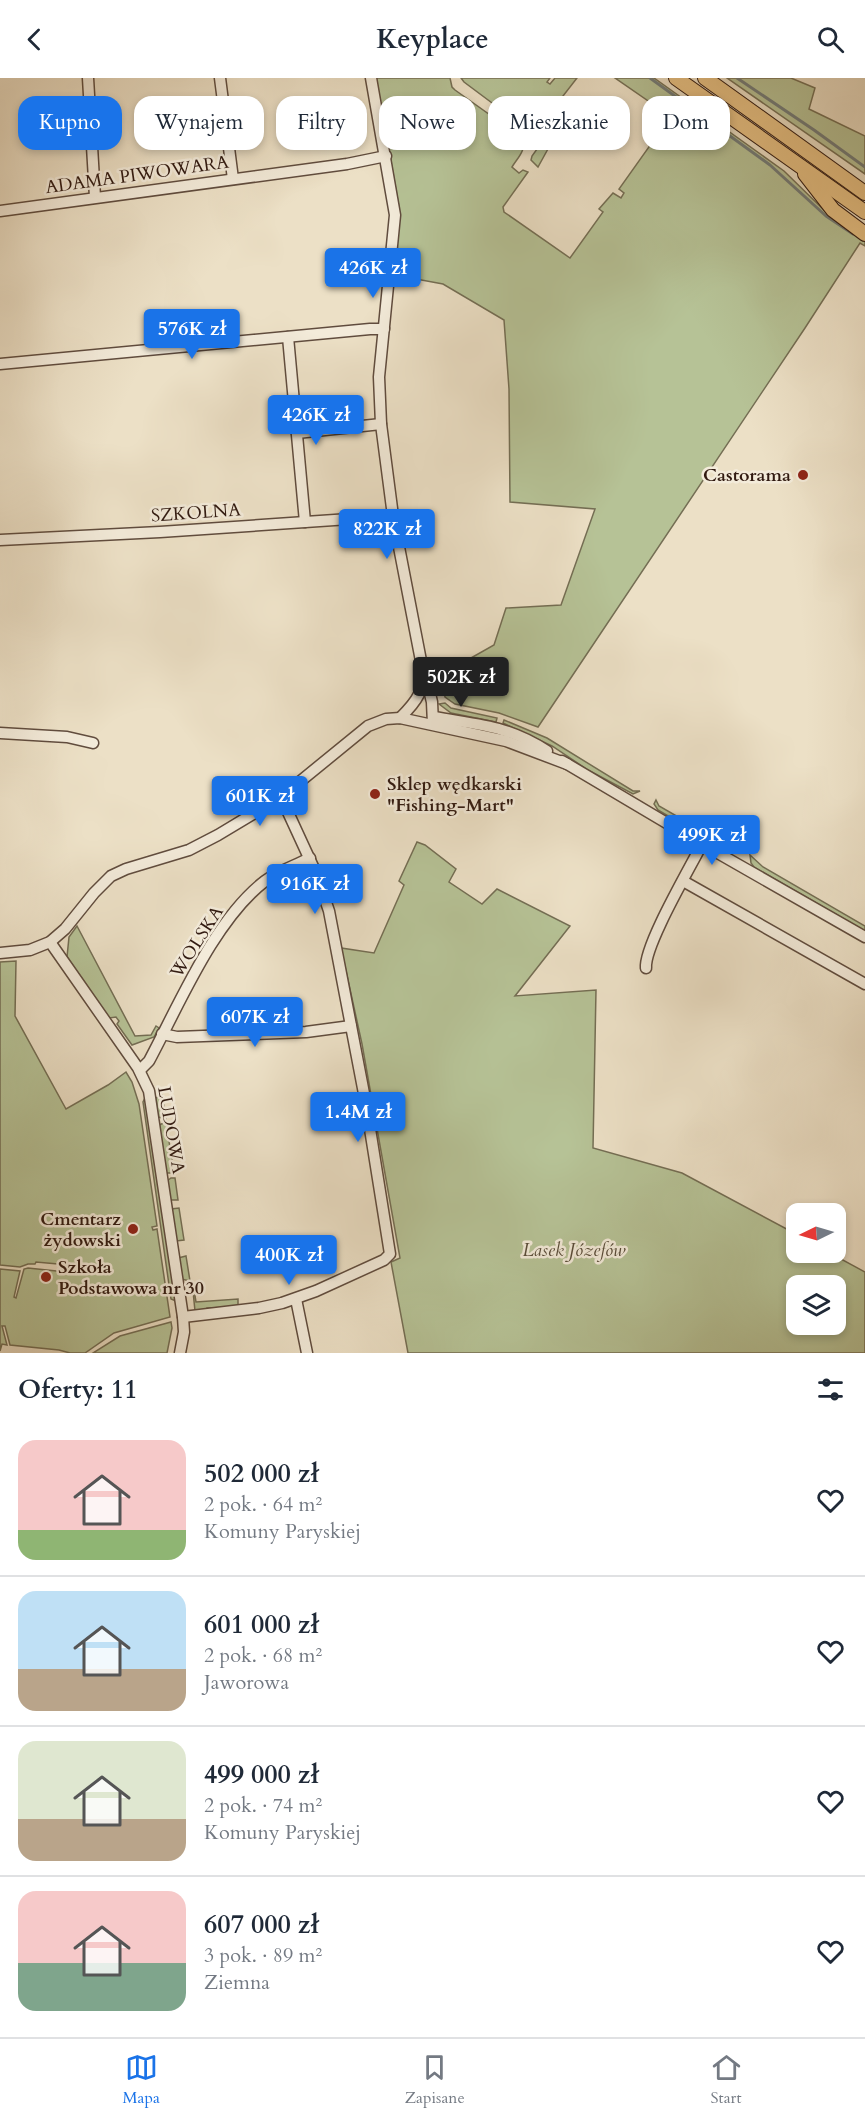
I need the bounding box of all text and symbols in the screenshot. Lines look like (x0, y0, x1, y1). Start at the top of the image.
text: Keyplace (376, 21, 489, 58)
icon: back (18, 23, 51, 56)
icon: search (814, 23, 847, 56)
chip: Kupno (18, 96, 122, 150)
chip: Wynajem (134, 96, 264, 150)
chip: Filtry (276, 96, 367, 150)
chip: Nowe (379, 96, 476, 150)
chip: Mieszkanie (488, 96, 630, 150)
chip: Dom (642, 96, 730, 150)
street label: ADAMA PIWOWARA (44, 150, 231, 200)
pin: 426K zł (318, 248, 428, 299)
text: 426K zł (339, 254, 407, 281)
pin: 576K zł (137, 309, 247, 360)
text: 576K zł (158, 315, 226, 342)
pin: 426K zł (261, 395, 371, 446)
text: 426K zł (282, 401, 350, 428)
place label: Castorama (703, 463, 791, 488)
marker: Castorama (796, 468, 810, 482)
street label: SZKOLNA (150, 497, 242, 529)
pin: 822K zł (332, 509, 442, 560)
text: 822K zł (353, 515, 421, 542)
pin: 502K zł (406, 657, 516, 708)
text: 502K zł (427, 663, 495, 690)
place label: Sklep wędkarski "Fishing-Mart" (387, 772, 522, 818)
pin: 601K zł (205, 776, 315, 827)
text: 601K zł (226, 782, 294, 809)
marker: Sklep wędkarski "Fishing-Mart" (368, 787, 382, 801)
pin: 499K zł (657, 815, 767, 866)
text: 499K zł (678, 821, 746, 848)
pin: 916K zł (260, 864, 370, 915)
text: 916K zł (281, 870, 349, 897)
street label: WOLSKA (164, 901, 230, 984)
pin: 607K zł (200, 997, 310, 1048)
text: 607K zł (221, 1003, 289, 1030)
street label: LUDOWA (151, 1084, 191, 1176)
pin: 1.4M zł (303, 1092, 413, 1143)
text: 1.4M zł (324, 1098, 392, 1125)
north arrow (786, 1203, 846, 1263)
map controls (786, 1203, 846, 1335)
place label: Cmentarz żydowski (40, 1207, 121, 1253)
marker: Cmentarz żydowski (126, 1222, 140, 1236)
pin: 400K zł (234, 1235, 344, 1286)
park label: Lasek Józefów (522, 1238, 626, 1263)
text: 400K zł (255, 1241, 323, 1268)
place label: Szkoła Podstawowa nr 30 (58, 1255, 204, 1301)
marker: Szkoła Podstawowa nr 30 (39, 1270, 53, 1284)
button: layers (786, 1275, 846, 1335)
text: Oferty: 11 (18, 1372, 137, 1407)
icon: filters (814, 1373, 847, 1406)
text: 502 000 zł (204, 1456, 319, 1491)
icon: home (66, 1464, 138, 1536)
icon: heart (814, 1484, 847, 1517)
text: 2 pok. · 64 m² (204, 1491, 322, 1518)
text: Komuny Paryskiej (204, 1518, 361, 1545)
text: 601 000 zł (204, 1607, 319, 1642)
icon: home (66, 1615, 138, 1687)
icon: heart (814, 1635, 847, 1668)
text: 2 pok. · 68 m² (204, 1642, 322, 1669)
text: Jaworowa (204, 1669, 289, 1696)
text: 499 000 zł (204, 1757, 319, 1792)
icon: home (66, 1765, 138, 1837)
icon: heart (814, 1785, 847, 1818)
text: 2 pok. · 74 m² (204, 1792, 322, 1819)
text: Komuny Paryskiej (204, 1819, 361, 1846)
text: 607 000 zł (204, 1907, 319, 1942)
icon: home (66, 1915, 138, 1987)
icon: heart (814, 1935, 847, 1968)
text: 3 pok. · 89 m² (204, 1942, 322, 1969)
text: Ziemna (204, 1969, 270, 1996)
tab: Mapa (122, 2051, 160, 2109)
tab: Zapisane (405, 2051, 465, 2109)
tab: Start (710, 2051, 743, 2109)

